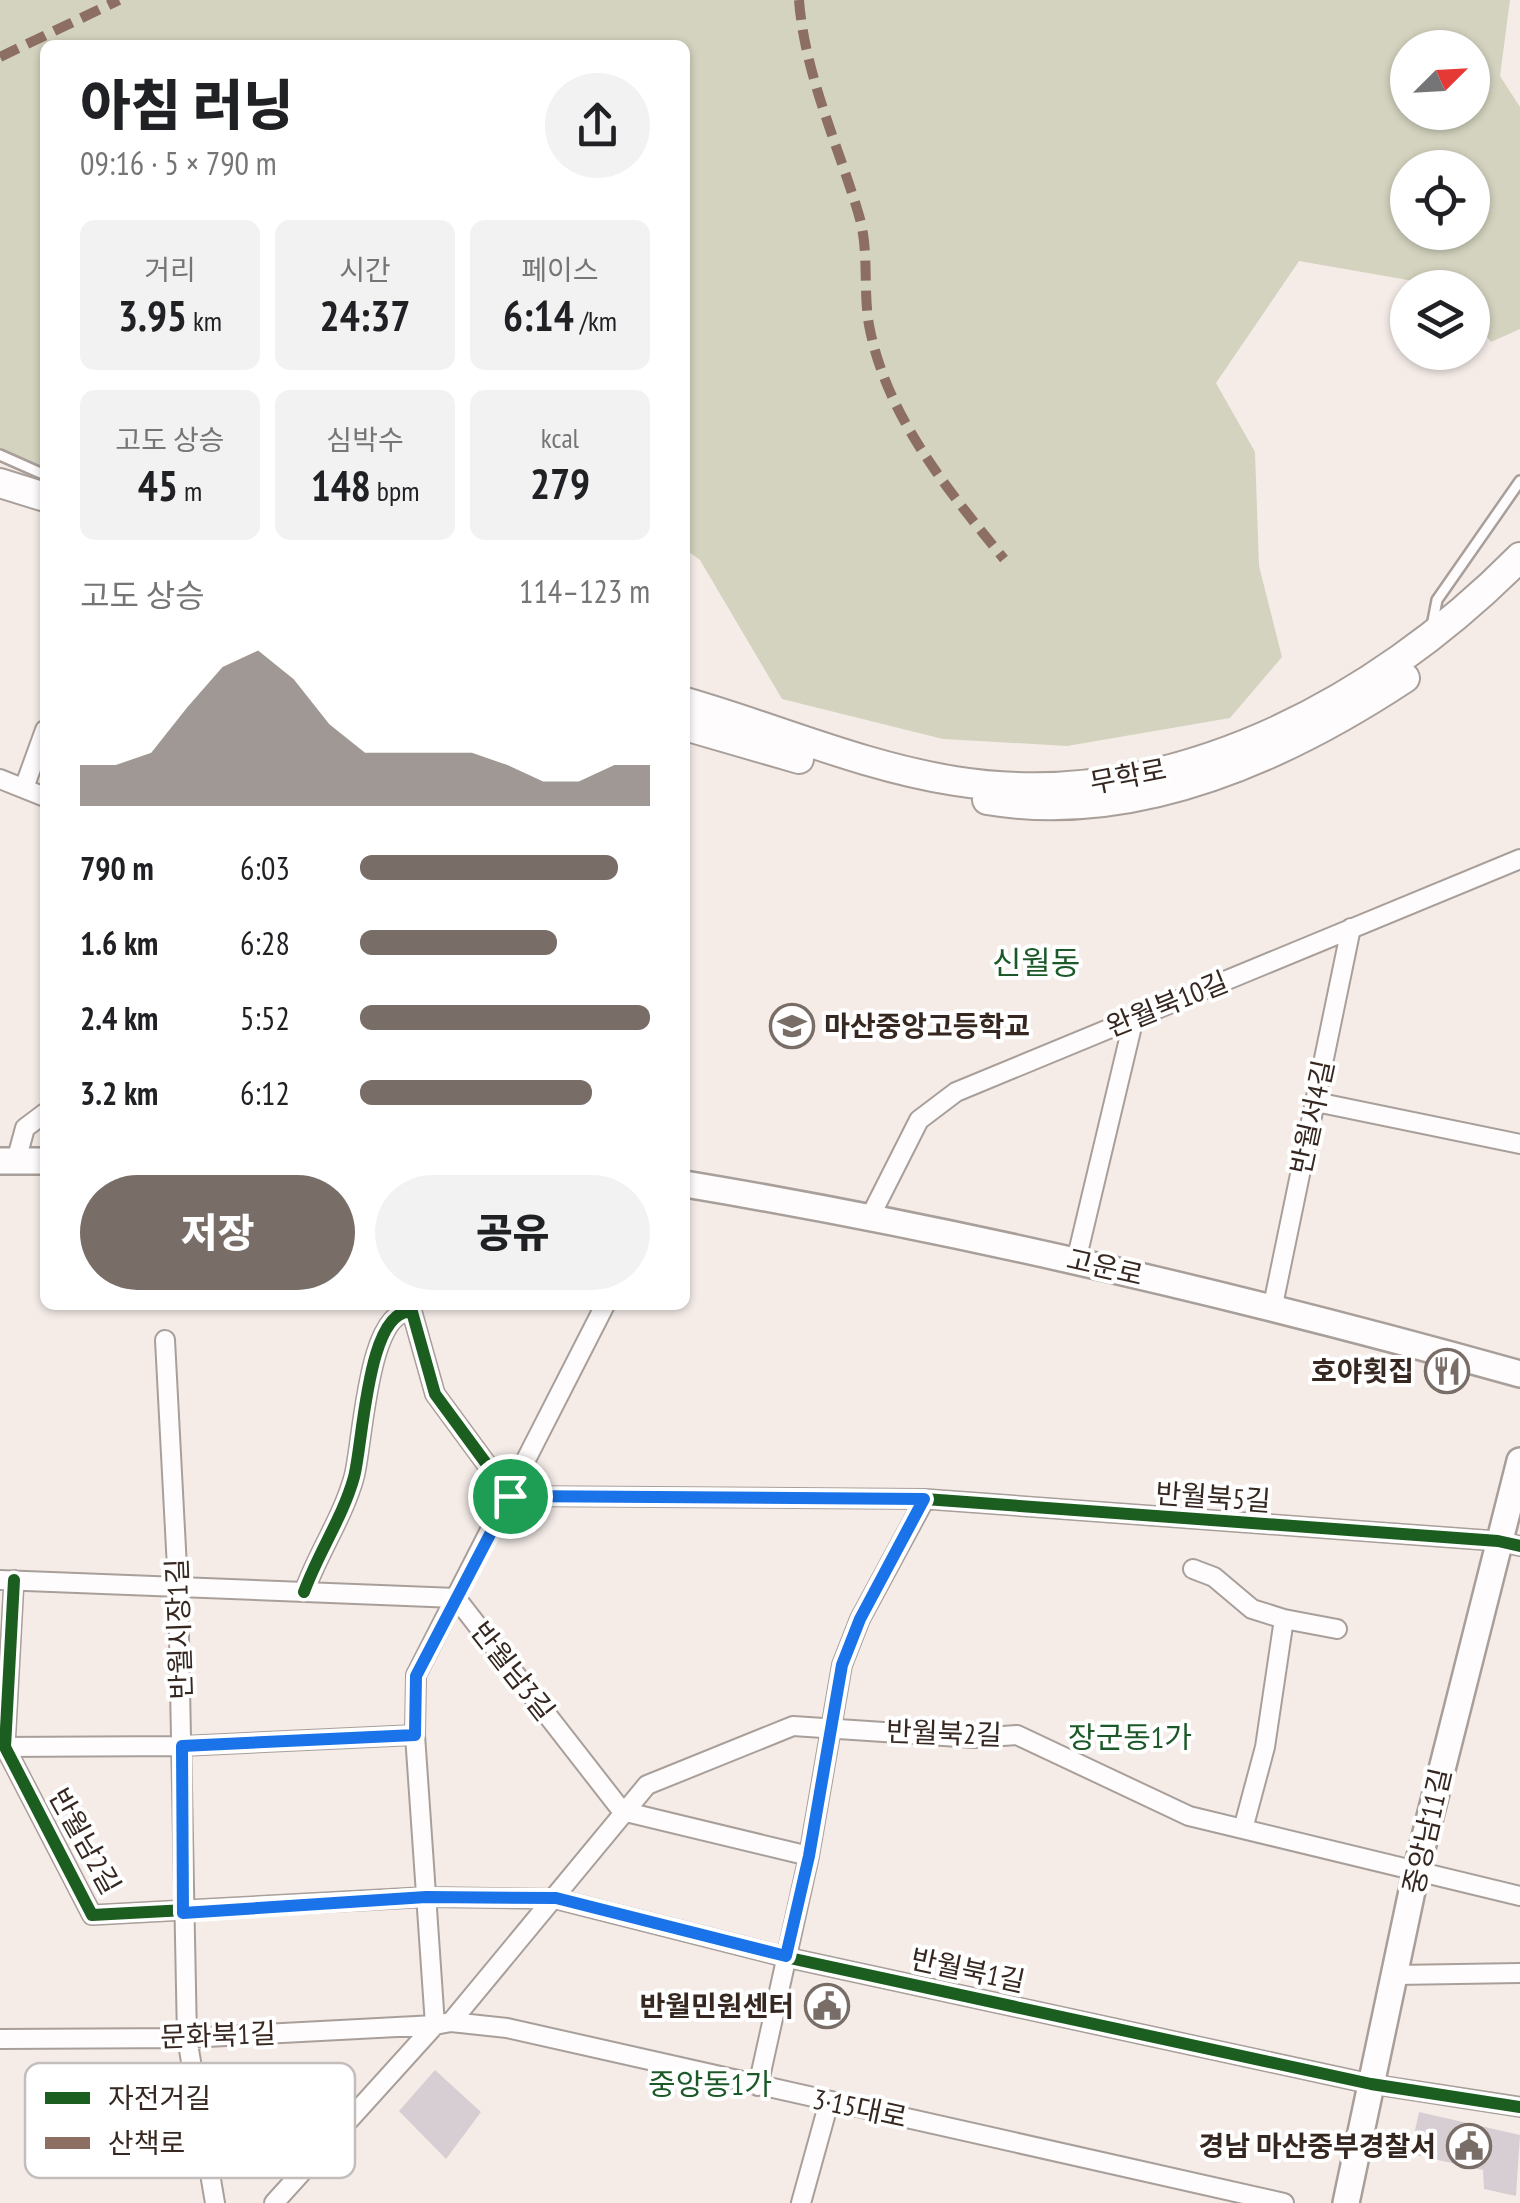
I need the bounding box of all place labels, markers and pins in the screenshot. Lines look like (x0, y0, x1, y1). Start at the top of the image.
school or university icon: 마산중앙고등학교 (769, 1003, 815, 1049)
place label: 마산중앙고등학교 (824, 1007, 1030, 1044)
restaurant icon: 호야횟집 (1424, 1348, 1470, 1394)
place label: 호야횟집 (1311, 1352, 1414, 1389)
pin (468, 1454, 553, 1539)
public building icon: 반월민원센터 (804, 1983, 850, 2029)
place label: 반월민원센터 (639, 1987, 794, 2024)
public building icon: 경남 마산중부경찰서 (1446, 2123, 1492, 2169)
place label: 경남 마산중부경찰서 (1198, 2127, 1436, 2164)

